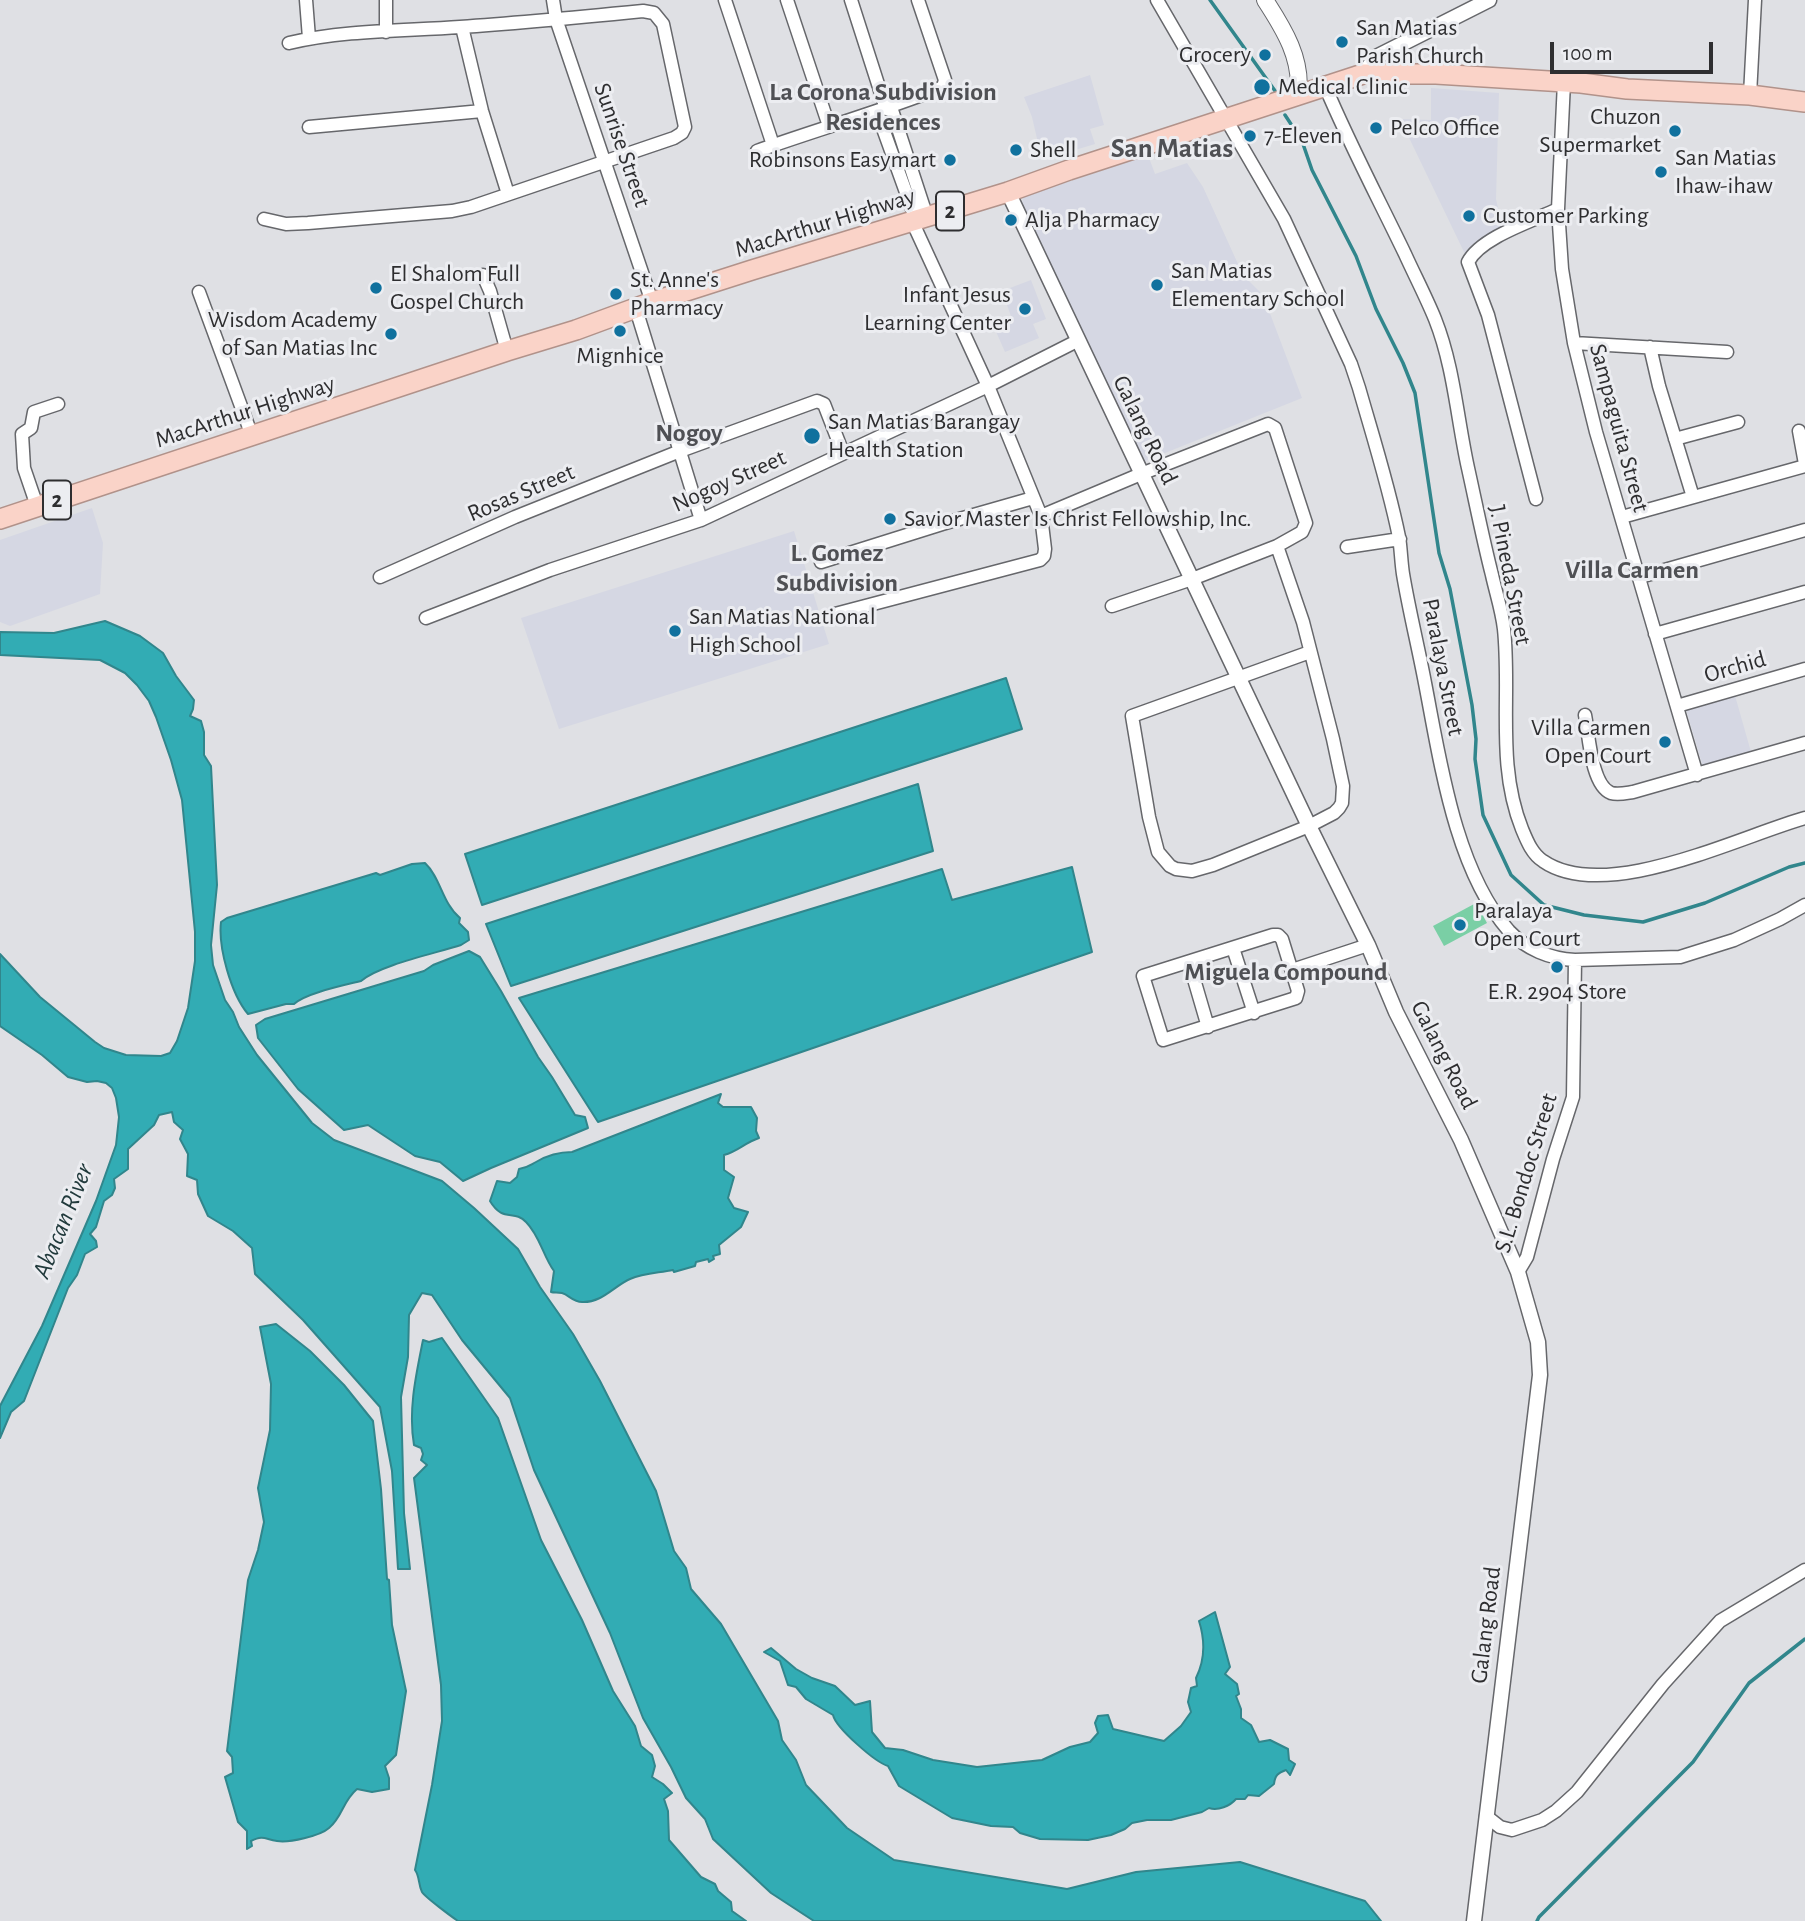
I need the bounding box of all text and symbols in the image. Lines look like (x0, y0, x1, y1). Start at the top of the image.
place label: San Matias Parish Church (1356, 14, 1484, 70)
scale bar (1553, 28, 1716, 72)
marker: San Matias Parish Church (1334, 34, 1350, 50)
place label: Grocery (1179, 41, 1251, 69)
text: 100 m (1563, 43, 1613, 64)
marker: Grocery (1257, 47, 1273, 63)
place label: Medical Clinic (1278, 73, 1407, 101)
district label: La Corona Subdivision Residences (769, 76, 997, 138)
marker: Medical Clinic (1252, 77, 1272, 97)
street label: Sunrise Street (587, 79, 657, 211)
place label: Chuzon Supermarket (1539, 103, 1661, 159)
place label: Pelco Office (1390, 114, 1500, 142)
marker: Pelco Office (1368, 120, 1384, 136)
place label: 7-Eleven (1264, 122, 1342, 150)
marker: Chuzon Supermarket (1667, 123, 1683, 139)
marker: 7-Eleven (1242, 128, 1258, 144)
district label: San Matias (1111, 132, 1233, 166)
place label: Shell (1030, 136, 1076, 164)
marker: Shell (1008, 142, 1024, 158)
place label: San Matias Ihaw-ihaw (1675, 144, 1776, 200)
place label: Robinsons Easymart (749, 146, 936, 174)
marker: Robinsons Easymart (942, 152, 958, 168)
marker: San Matias Ihaw-ihaw (1653, 164, 1669, 180)
street label: MacArthur Highway (731, 182, 919, 264)
road number: 2 (936, 192, 964, 230)
place label: Customer Parking (1483, 202, 1648, 230)
place label: Alja Pharmacy (1025, 206, 1160, 234)
marker: Customer Parking (1461, 208, 1477, 224)
marker: Alja Pharmacy (1003, 212, 1019, 228)
place label: San Matias Elementary School (1171, 257, 1345, 313)
place label: El Shalom Full Gospel Church (390, 260, 524, 316)
place label: St. Anne's Pharmacy (630, 266, 723, 322)
marker: San Matias Elementary School (1149, 277, 1165, 293)
marker: El Shalom Full Gospel Church (368, 280, 384, 296)
place label: Infant Jesus Learning Center (864, 281, 1011, 337)
marker: St. Anne's Pharmacy (608, 286, 624, 302)
marker: Infant Jesus Learning Center (1017, 301, 1033, 317)
place label: Wisdom Academy of San Matias Inc (208, 306, 377, 362)
marker: Mignhice (612, 323, 628, 339)
marker: Wisdom Academy of San Matias Inc (383, 326, 399, 342)
street label: Sampaguita Street (1583, 341, 1655, 515)
place label: Mignhice (576, 342, 664, 370)
street label: MacArthur Highway (152, 369, 338, 455)
street label: Galang Road (1106, 371, 1184, 489)
place label: San Matias Barangay Health Station (828, 408, 1020, 464)
district label: Nogoy (655, 417, 723, 449)
marker: San Matias Barangay Health Station (802, 426, 822, 446)
street label: Nogoy Street (668, 443, 790, 519)
street label: Rosas Street (463, 458, 579, 528)
road number: 2 (43, 480, 71, 520)
street label: J. Pineda Street (1482, 503, 1538, 647)
place label: Savior Master Is Christ Fellowship, Inc. (904, 505, 1252, 533)
marker: Savior Master Is Christ Fellowship, Inc. (882, 511, 898, 527)
district label: L. Gomez Subdivision (776, 537, 898, 598)
district label: Villa Carmen (1565, 554, 1699, 586)
street label: Paralaya Street (1416, 596, 1470, 738)
place label: San Matias National High School (689, 603, 876, 659)
marker: San Matias National High School (667, 623, 683, 639)
street label: Orchid (1701, 644, 1769, 690)
place label: Villa Carmen Open Court (1531, 714, 1651, 770)
marker: Villa Carmen Open Court (1657, 734, 1673, 750)
place label: Paralaya Open Court (1474, 897, 1580, 953)
marker: Paralaya Open Court (1452, 917, 1468, 933)
district label: Miguela Compound (1184, 956, 1388, 988)
marker: E.R. 2904 Store (1549, 959, 1565, 975)
place label: E.R. 2904 Store (1487, 978, 1627, 1006)
street label: Galang Road (1404, 996, 1484, 1114)
street label: S.L. Bondoc Street (1488, 1090, 1564, 1256)
water label: Abacan River (26, 1159, 100, 1283)
street label: Galang Road (1465, 1565, 1507, 1685)

